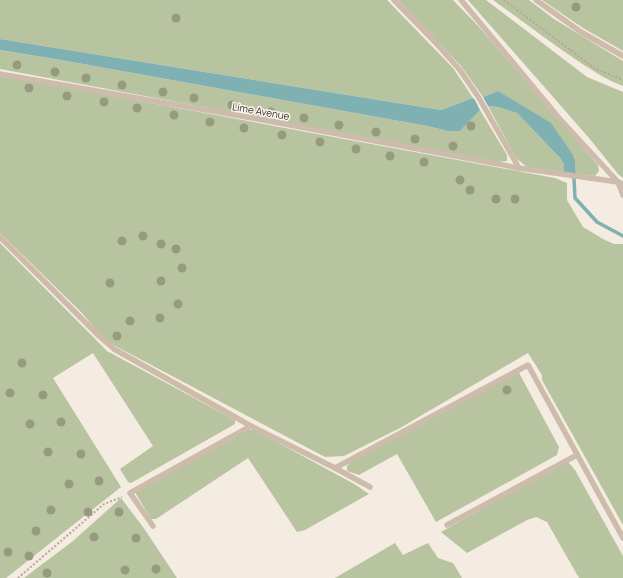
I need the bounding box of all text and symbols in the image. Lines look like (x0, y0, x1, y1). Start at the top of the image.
street label: Lime Avenue (231, 99, 291, 123)

